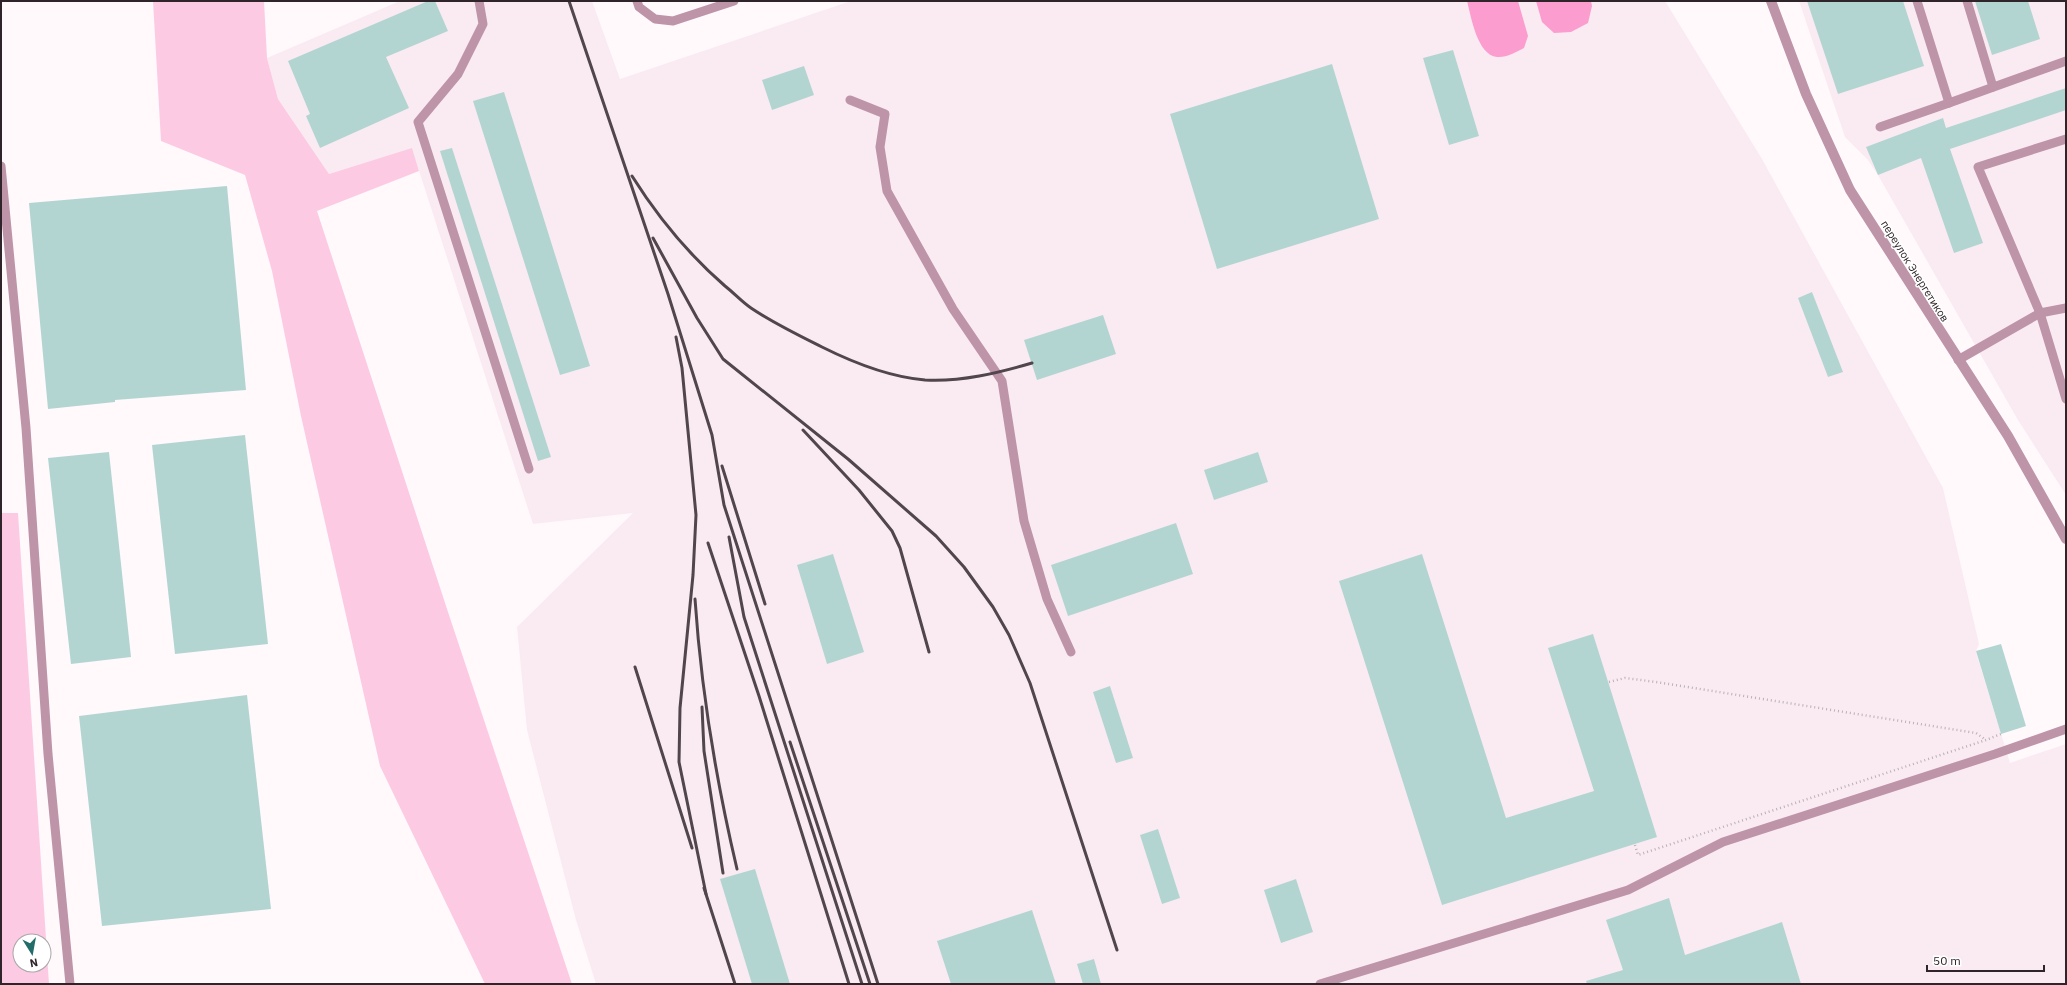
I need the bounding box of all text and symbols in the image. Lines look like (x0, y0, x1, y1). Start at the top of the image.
street label: переулок Энергетиков (1878, 218, 1952, 324)
north arrow (12, 933, 52, 973)
scale bar (1927, 947, 2044, 973)
text: 50 m (1933, 953, 1961, 968)
text: N (29, 955, 39, 970)

